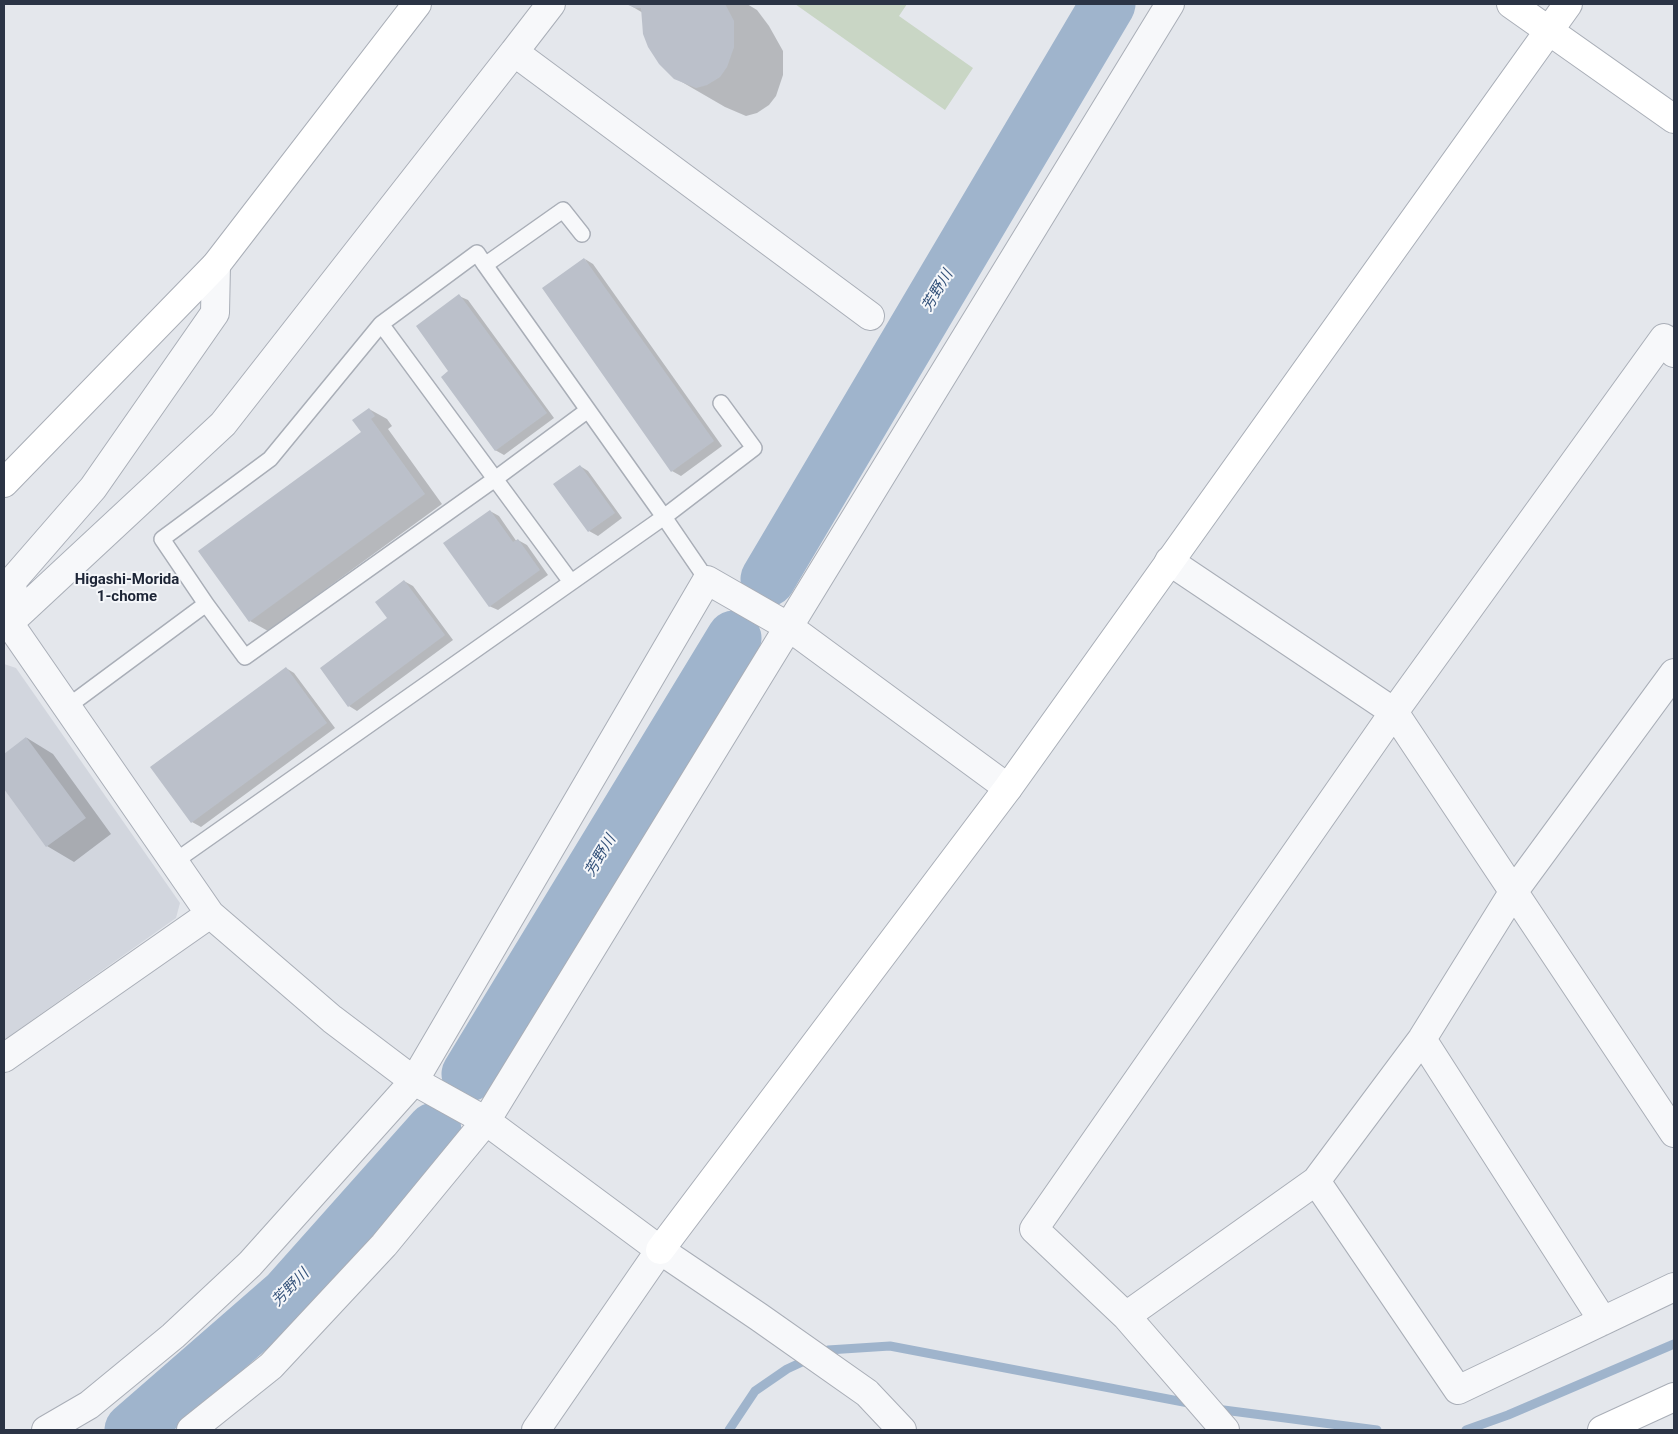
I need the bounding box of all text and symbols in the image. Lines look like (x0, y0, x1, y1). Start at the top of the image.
water label: 芳野川 (919, 267, 957, 315)
district label: Higashi-Morida 1-chome (75, 571, 179, 606)
water label: 芳野川 (582, 832, 620, 880)
water label: 芳野川 (269, 1266, 313, 1310)

